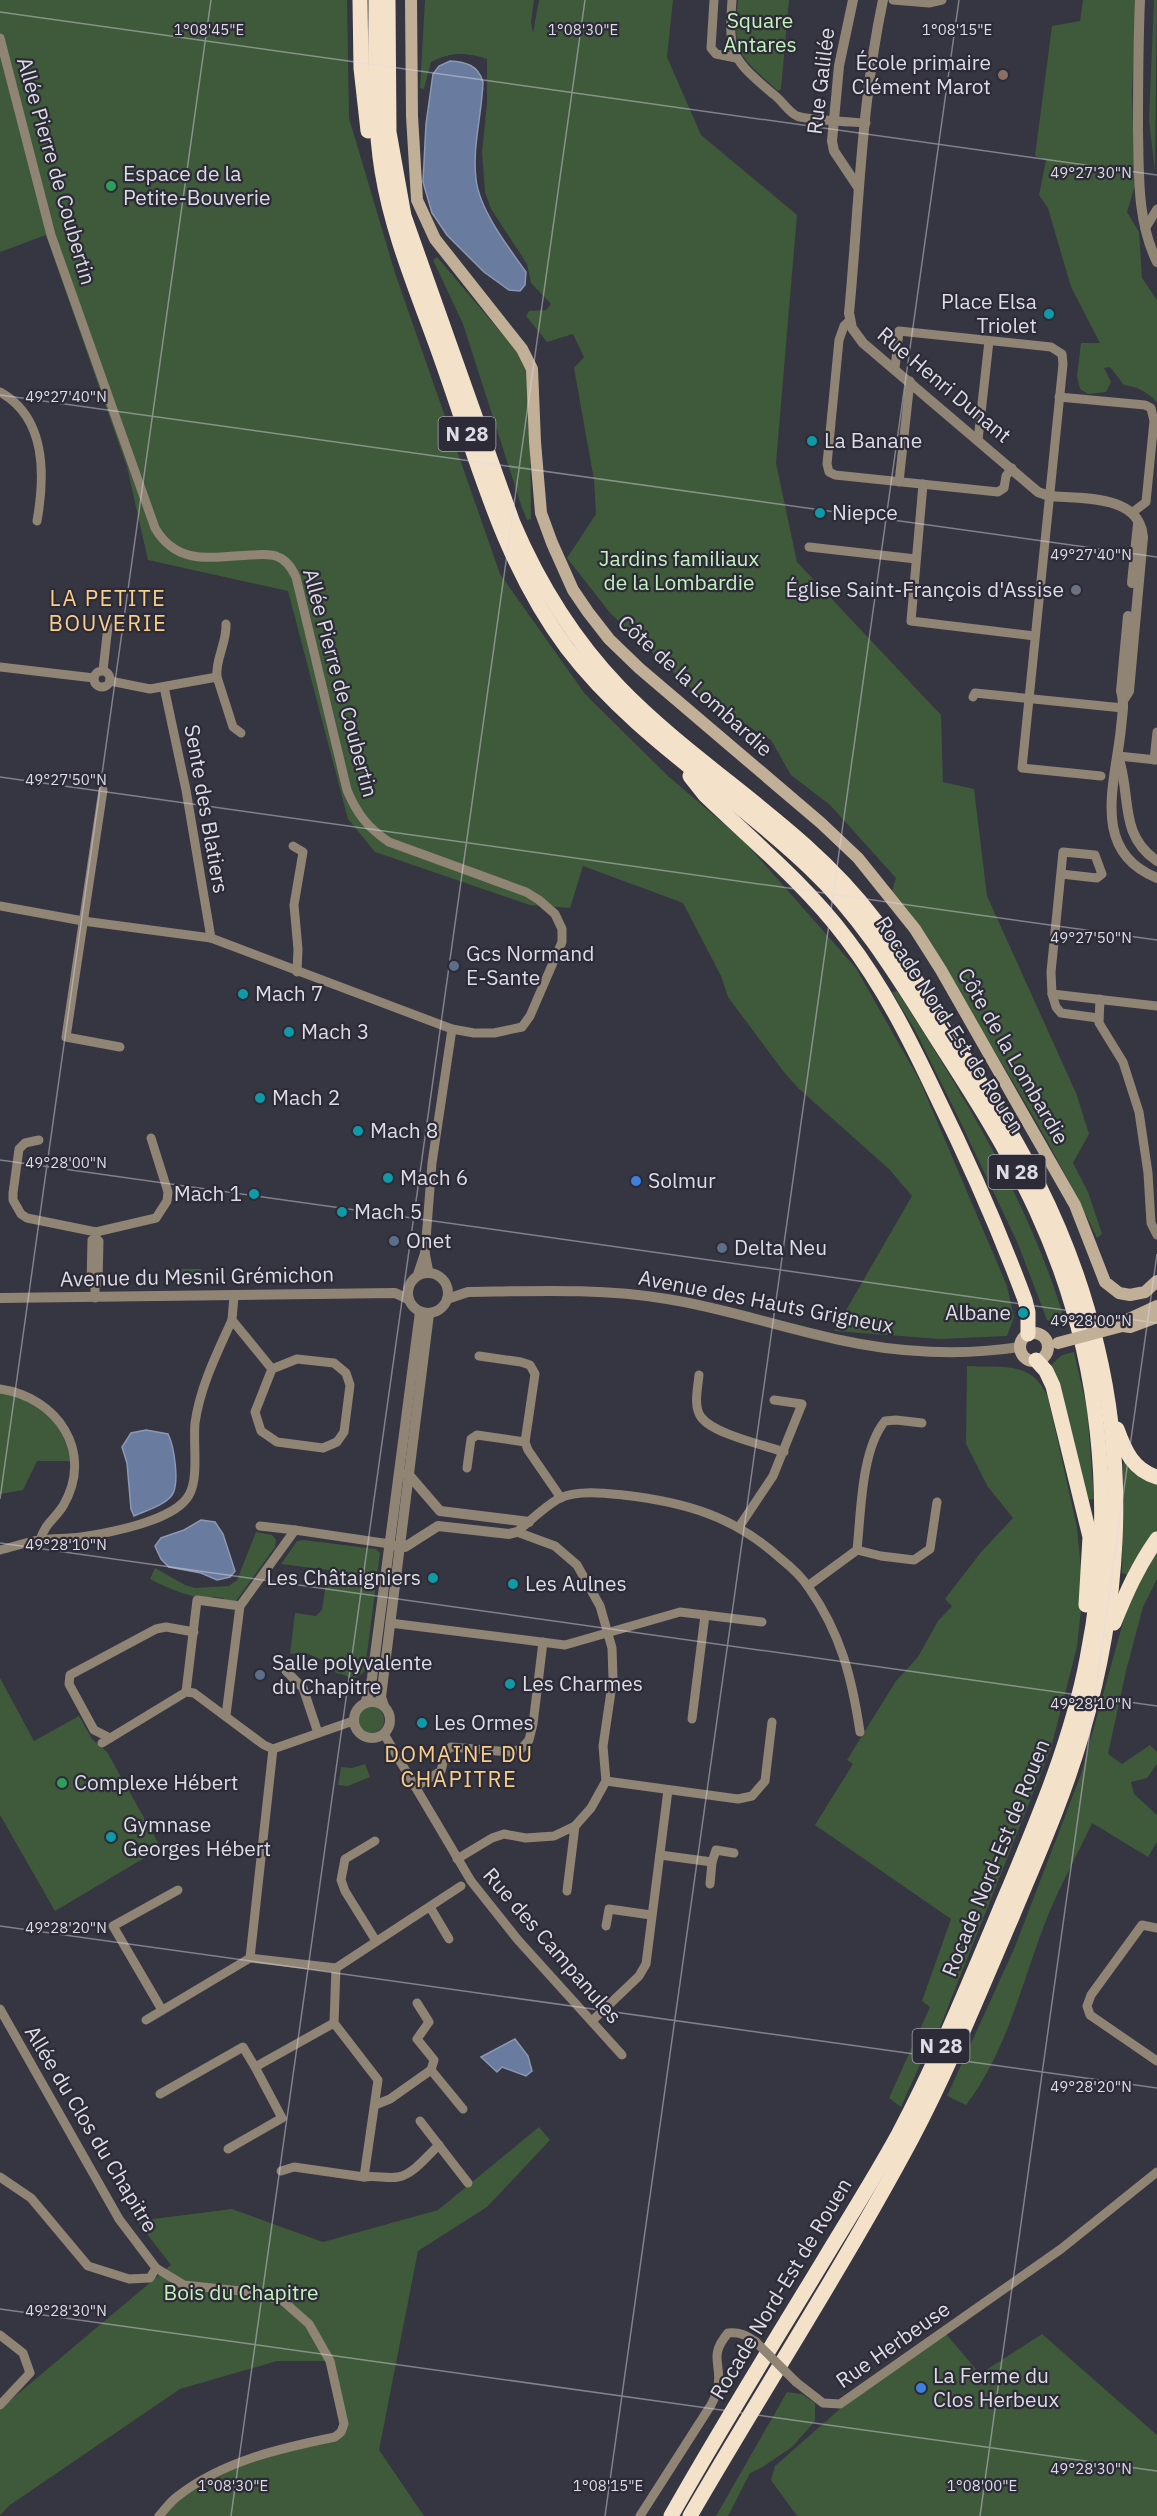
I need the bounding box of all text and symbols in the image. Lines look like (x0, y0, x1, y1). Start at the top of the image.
park label: Square Antares (723, 6, 797, 58)
text: 1°08'45"E (174, 20, 244, 39)
text: 1°08'30"E (548, 20, 618, 39)
text: 1°08'15"E (922, 20, 992, 39)
street label: Rue Galilée (800, 26, 840, 136)
place label: École primaire Clément Marot (852, 48, 991, 100)
street label: Allée Pierre de Coubertin (11, 54, 103, 288)
marker: École primaire Clément Marot (996, 68, 1010, 82)
place label: Espace de la Petite-Bouverie (123, 159, 270, 211)
text: 49°27'30"N (1050, 163, 1132, 182)
marker: Espace de la Petite-Bouverie (104, 179, 118, 193)
place label: Place Elsa Triolet (941, 287, 1037, 339)
marker: Place Elsa Triolet (1042, 307, 1056, 321)
street label: Rue Henri Dunant (872, 320, 1017, 448)
text: 49°27'40"N (25, 387, 107, 406)
road number: N 28 (438, 417, 496, 451)
place label: La Banane (824, 426, 922, 454)
marker: La Banane (805, 434, 819, 448)
place label: Niepce (832, 498, 898, 526)
marker: Niepce (813, 506, 827, 520)
park label: Jardins familiaux de la Lombardie (599, 544, 760, 596)
text: 49°27'40"N (1050, 545, 1132, 564)
street label: Allée Pierre de Coubertin (297, 565, 385, 800)
place label: Église Saint-François d'Assise (785, 575, 1064, 603)
district label: LA PETITE BOUVERIE (49, 583, 167, 637)
marker: Église Saint-François d'Assise (1069, 583, 1083, 597)
street label: Côte de la Lombardie (612, 608, 779, 762)
street label: Sente des Blatiers (178, 722, 236, 895)
text: 49°27'50"N (25, 770, 107, 789)
street label: Rocade Nord-Est de Rouen (870, 910, 1032, 1138)
text: 49°27'50"N (1050, 928, 1132, 947)
place label: Gcs Normand E-Sante (466, 939, 594, 991)
marker: Gcs Normand E-Sante (447, 959, 461, 973)
street label: Côte de la Lombardie (952, 962, 1076, 1149)
place label: Mach 7 (255, 979, 323, 1007)
marker: Mach 7 (236, 987, 250, 1001)
place label: Mach 3 (301, 1017, 369, 1045)
marker: Mach 3 (282, 1025, 296, 1039)
place label: Mach 2 (272, 1083, 340, 1111)
marker: Mach 2 (253, 1091, 267, 1105)
place label: Mach 8 (370, 1116, 438, 1144)
marker: Mach 8 (351, 1124, 365, 1138)
text: 49°28'00"N (25, 1153, 107, 1172)
road number: N 28 (988, 1155, 1046, 1189)
place label: Mach 6 (400, 1163, 468, 1191)
place label: Solmur (648, 1166, 716, 1194)
marker: Mach 6 (381, 1171, 395, 1185)
marker: Solmur (629, 1174, 643, 1188)
place label: Mach 1 (174, 1179, 242, 1207)
marker: Mach 1 (247, 1187, 261, 1201)
place label: Mach 5 (354, 1197, 422, 1225)
marker: Mach 5 (335, 1205, 349, 1219)
place label: Onet (406, 1226, 452, 1254)
place label: Delta Neu (734, 1233, 827, 1261)
marker: Onet (387, 1234, 401, 1248)
marker: Delta Neu (715, 1241, 729, 1255)
street label: Avenue du Mesnil Grémichon (60, 1260, 334, 1292)
street label: Avenue des Hauts Grigneux (636, 1263, 896, 1340)
place label: Albane (945, 1298, 1011, 1326)
marker: Albane (1016, 1306, 1030, 1320)
text: 49°28'00"N (1050, 1311, 1132, 1330)
text: 49°28'10"N (25, 1535, 107, 1554)
place label: Les Châtaigniers (266, 1563, 421, 1591)
place label: Les Aulnes (525, 1569, 627, 1597)
marker: Les Châtaigniers (426, 1571, 440, 1585)
marker: Les Aulnes (506, 1577, 520, 1591)
place label: Salle polyvalente du Chapitre (272, 1648, 432, 1700)
marker: Salle polyvalente du Chapitre (253, 1668, 267, 1682)
place label: Les Charmes (522, 1669, 643, 1697)
marker: Les Charmes (503, 1677, 517, 1691)
text: 49°28'10"N (1050, 1694, 1132, 1713)
place label: Les Ormes (434, 1708, 534, 1736)
marker: Les Ormes (415, 1716, 429, 1730)
street label: Rocade Nord-Est de Rouen (935, 1735, 1056, 1980)
district label: DOMAINE DU CHAPITRE (384, 1739, 534, 1793)
place label: Complexe Hébert (74, 1768, 238, 1796)
marker: Complexe Hébert (55, 1776, 69, 1790)
place label: Gymnase Georges Hébert (123, 1810, 271, 1862)
marker: Gymnase Georges Hébert (104, 1830, 118, 1844)
street label: Rue des Campanules (477, 1861, 628, 2029)
text: 49°28'20"N (25, 1918, 107, 1937)
street label: Allée du Clos du Chapitre (19, 2020, 165, 2237)
road number: N 28 (912, 2029, 970, 2063)
text: 49°28'20"N (1050, 2077, 1132, 2096)
street label: Rocade Nord-Est de Rouen (703, 2173, 857, 2404)
park label: Bois du Chapitre (163, 2278, 319, 2306)
street label: Rue Herbeuse (830, 2294, 955, 2394)
text: 49°28'30"N (25, 2301, 107, 2320)
place label: La Ferme du Clos Herbeux (933, 2361, 1059, 2413)
marker: La Ferme du Clos Herbeux (914, 2381, 928, 2395)
text: 49°28'30"N (1050, 2459, 1132, 2478)
text: 1°08'30"E (198, 2476, 268, 2495)
text: 1°08'15"E (573, 2476, 643, 2495)
text: 1°08'00"E (947, 2476, 1017, 2495)

